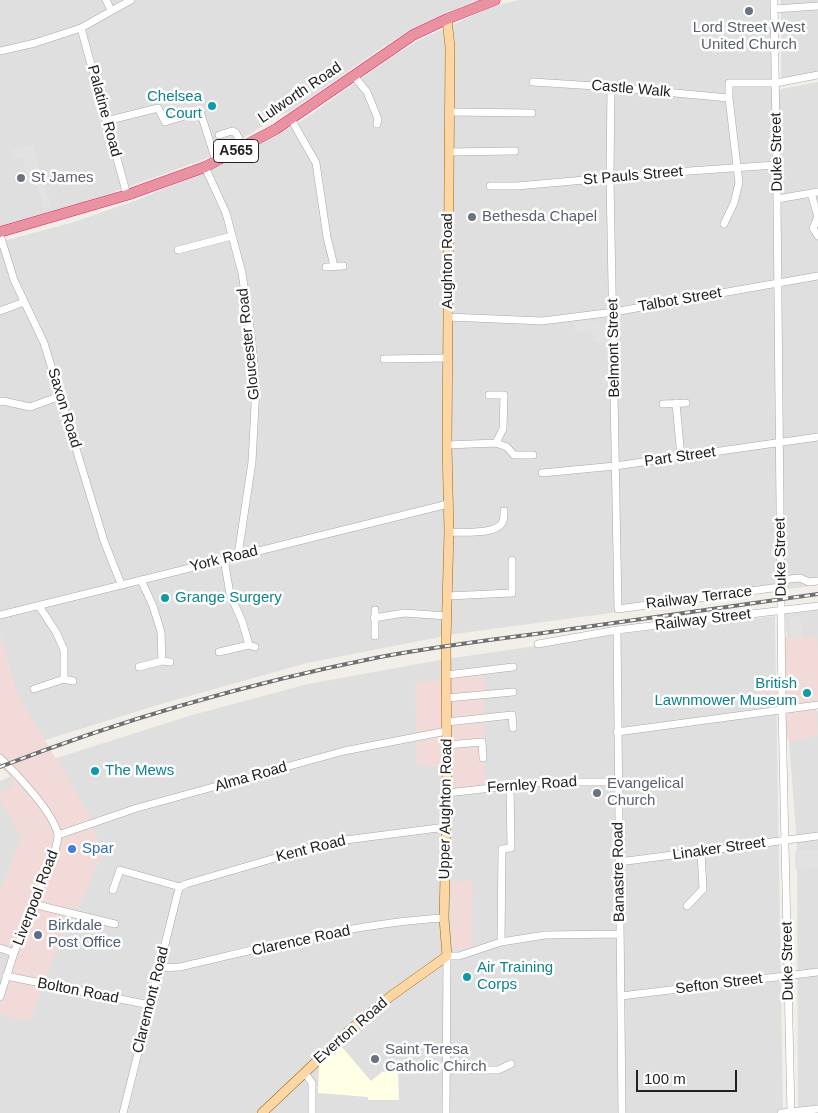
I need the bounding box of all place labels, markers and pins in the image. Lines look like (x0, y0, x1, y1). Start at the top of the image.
marker: Lord Street West United Church (743, 5, 755, 17)
place label: Lord Street West United Church (693, 19, 805, 54)
place label: Chelsea Court (147, 88, 202, 123)
marker: Chelsea Court (206, 100, 218, 112)
place label: St James (31, 169, 94, 187)
marker: St James (15, 172, 27, 184)
place label: Bethesda Chapel (482, 208, 597, 226)
marker: Bethesda Chapel (466, 211, 478, 223)
place label: Grange Surgery (175, 589, 282, 607)
marker: Grange Surgery (159, 592, 171, 604)
place label: British Lawnmower Museum (654, 675, 797, 710)
marker: British Lawnmower Museum (801, 687, 813, 699)
place label: The Mews (105, 762, 174, 780)
marker: The Mews (89, 765, 101, 777)
place label: Evangelical Church (607, 775, 684, 810)
marker: Evangelical Church (591, 787, 603, 799)
place label: Spar (82, 840, 114, 858)
marker: Spar (66, 843, 78, 855)
place label: Birkdale Post Office (48, 917, 121, 952)
marker: Birkdale Post Office (32, 929, 44, 941)
place label: Air Training Corps (477, 959, 553, 994)
marker: Air Training Corps (461, 971, 473, 983)
place label: Saint Teresa Catholic Chirch (385, 1041, 487, 1076)
marker: Saint Teresa Catholic Chirch (369, 1053, 381, 1065)

